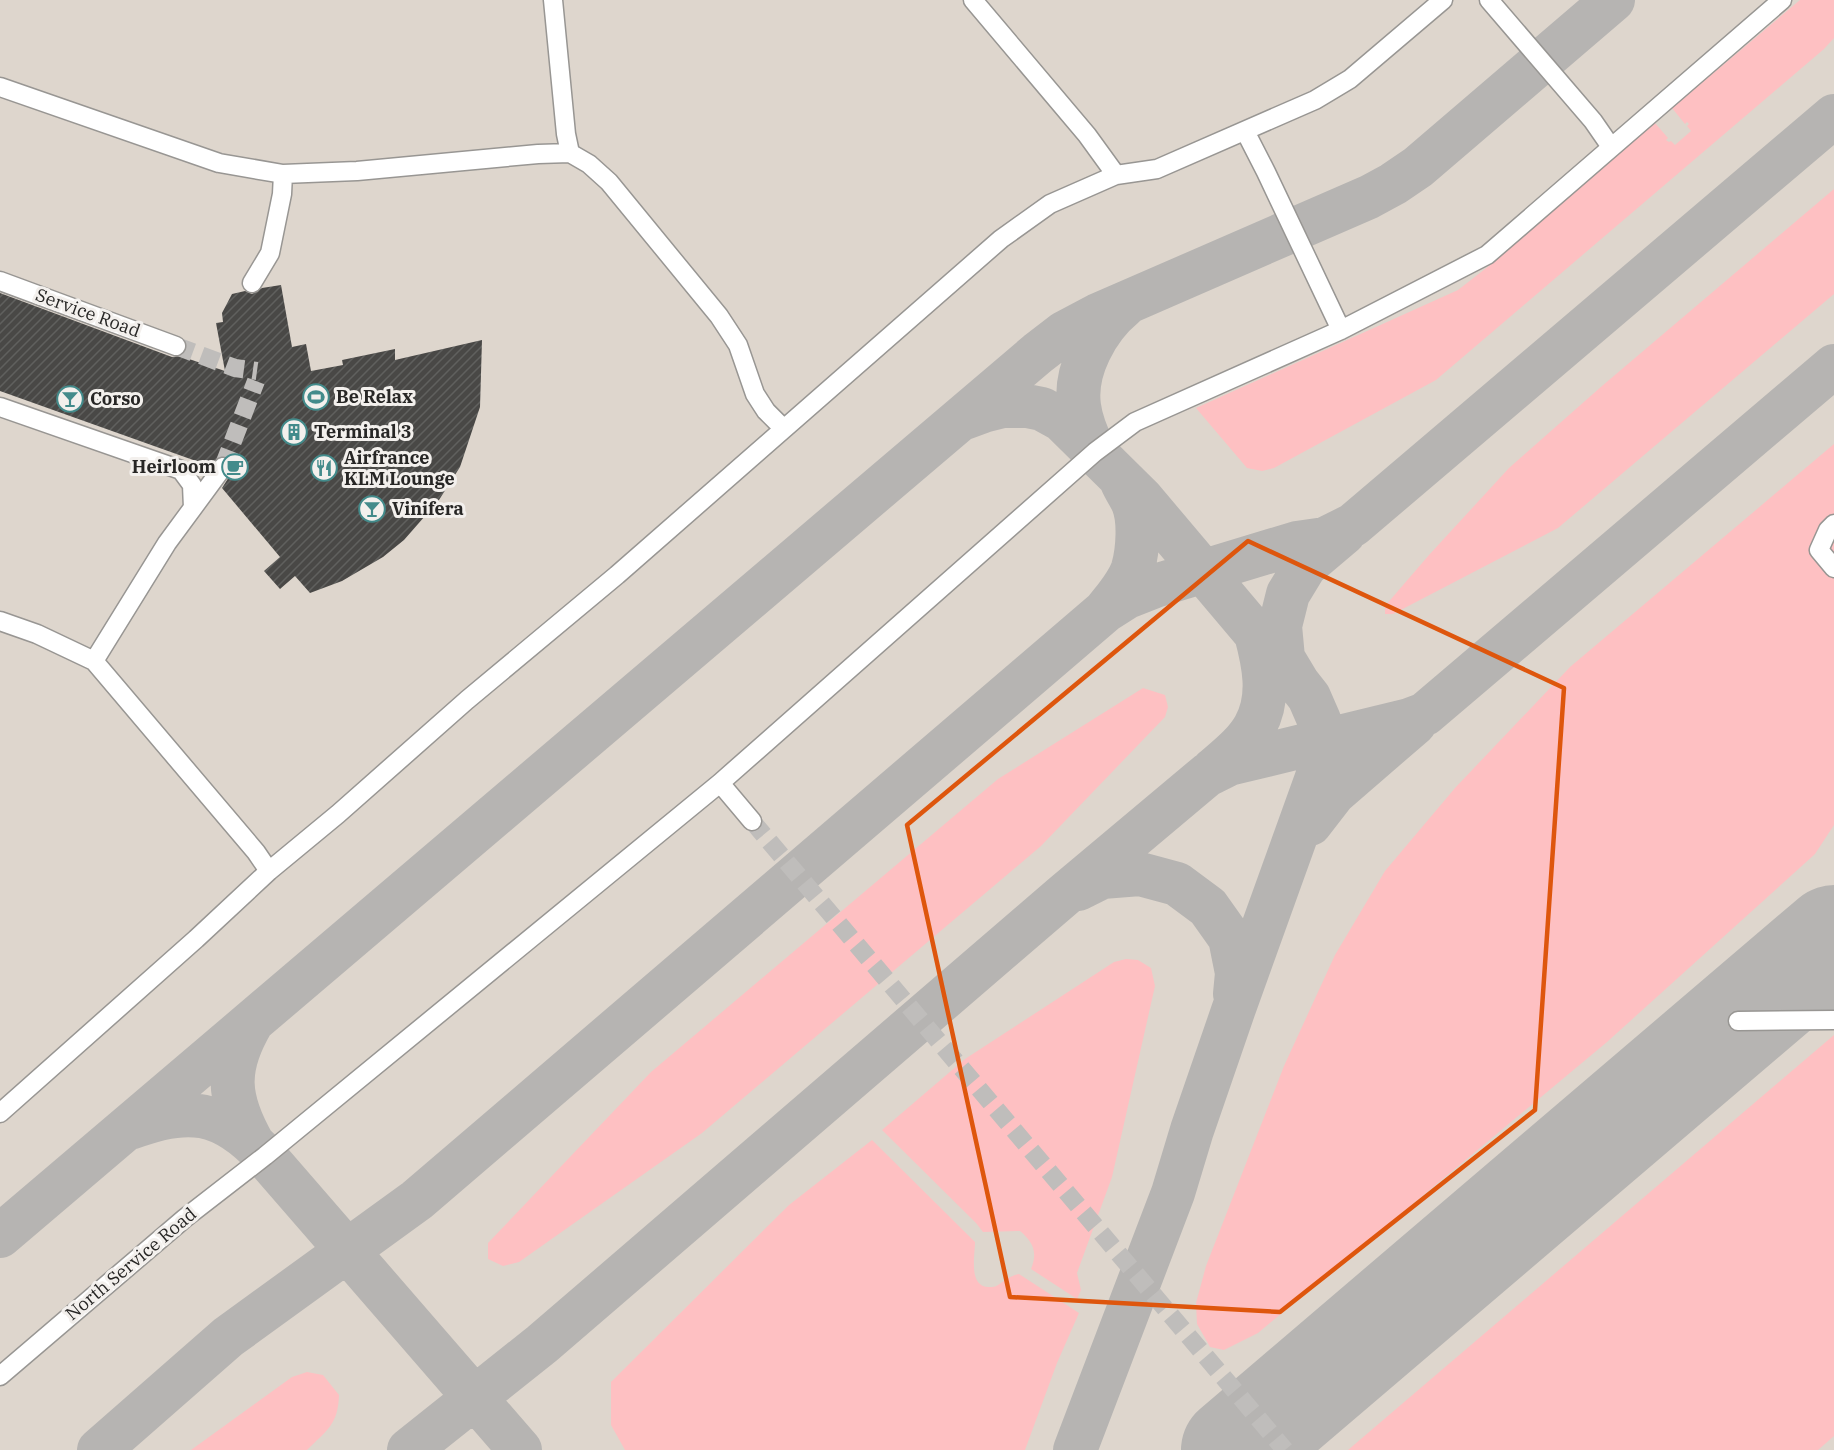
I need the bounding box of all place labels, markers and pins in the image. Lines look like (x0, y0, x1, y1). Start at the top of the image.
sports icon: Be Relax (301, 382, 331, 412)
bar icon: Corso (55, 384, 85, 414)
place label: Be Relax (336, 385, 413, 408)
place label: Corso (90, 387, 141, 410)
building icon: Terminal 3 (279, 417, 309, 447)
place label: Terminal 3 (314, 420, 412, 443)
place label: Airfrance KLM Lounge (344, 446, 455, 490)
cafe icon: Heirloom (220, 452, 250, 482)
restaurant icon: Airfrance KLM Lounge (309, 453, 339, 483)
place label: Heirloom (132, 455, 217, 478)
bar icon: Vinifera (357, 494, 387, 524)
place label: Vinifera (392, 497, 464, 520)

